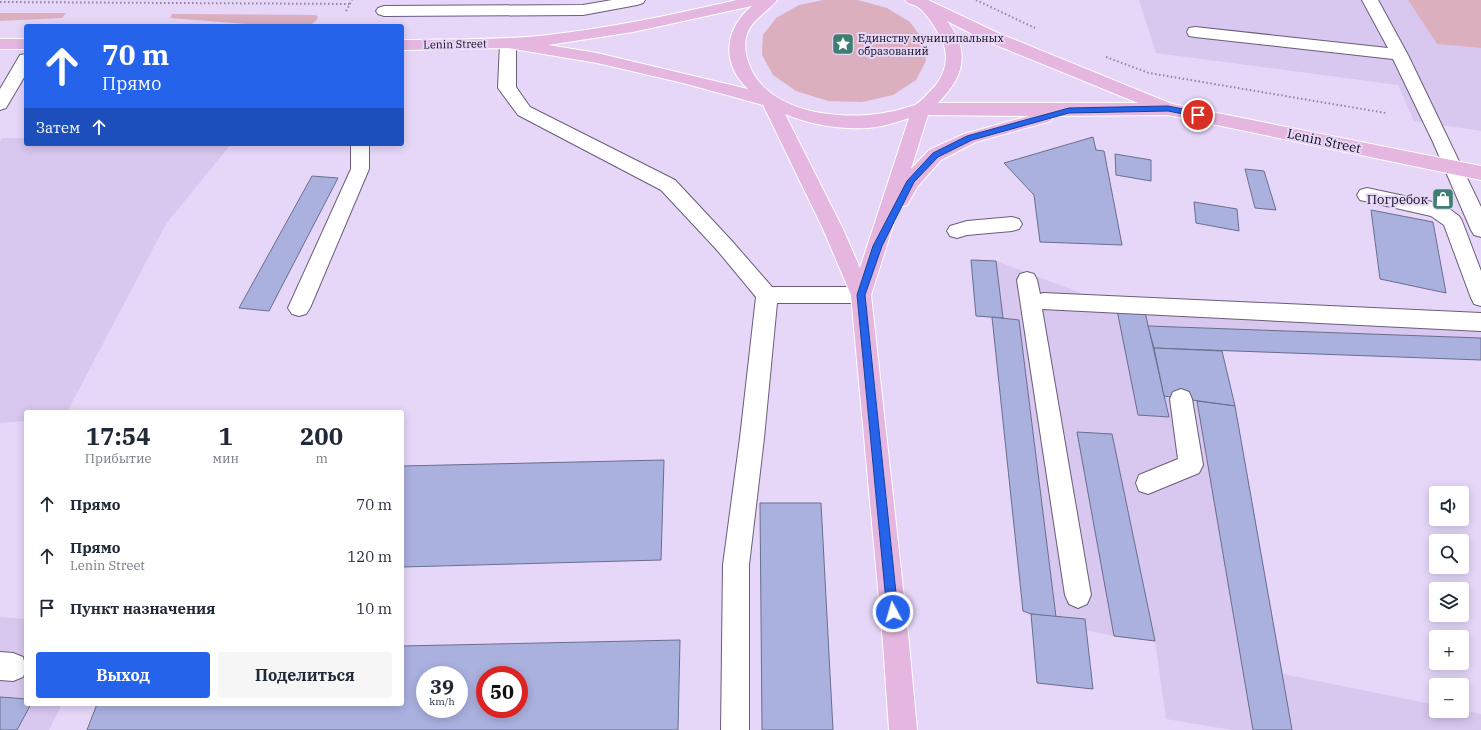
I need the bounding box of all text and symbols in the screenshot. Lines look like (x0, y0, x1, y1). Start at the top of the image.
place icon: Единству муниципальных образований (830, 31, 856, 57)
place label: Единству муниципальных образований (858, 31, 1004, 58)
text: 70 m (102, 36, 169, 73)
street label: Lenin Street (423, 36, 487, 52)
icon: ahead (36, 40, 88, 92)
text: Прямо (102, 72, 161, 95)
pin (1181, 98, 1215, 132)
icon: arrive (1187, 104, 1209, 126)
icon: ahead (88, 116, 110, 138)
text: Затем (36, 118, 80, 137)
street label: Lenin Street (1286, 125, 1363, 157)
shop icon: Погребок (1430, 186, 1456, 212)
place label: Погребок (1367, 191, 1428, 208)
text: 17:54 (86, 420, 151, 452)
text: 1 (219, 420, 233, 452)
text: 200 (300, 420, 343, 452)
text: Прибытие (85, 450, 151, 467)
text: мин (212, 450, 239, 467)
text: m (315, 450, 328, 467)
map controls (1429, 486, 1469, 718)
button: sound (1429, 486, 1469, 526)
icon: ahead (36, 493, 58, 515)
text: Прямо (70, 495, 121, 514)
text: 70 m (356, 495, 392, 514)
button: search (1429, 534, 1469, 574)
text: Прямо (70, 538, 121, 557)
icon: ahead (36, 545, 58, 567)
text: 120 m (347, 547, 392, 566)
text: Lenin Street (70, 557, 145, 574)
button: layers (1429, 582, 1469, 622)
position arrow (872, 591, 914, 633)
icon: arrive (36, 597, 58, 619)
text: Пункт назначения (70, 599, 216, 618)
text: 10 m (356, 599, 392, 618)
button: + (1429, 630, 1469, 670)
button: Выход (36, 652, 210, 698)
button: Поделиться (218, 652, 392, 698)
speed limit sign: 50 (476, 666, 528, 718)
text: 39 (430, 673, 454, 700)
button: − (1429, 678, 1469, 718)
text: km/h (429, 695, 455, 708)

